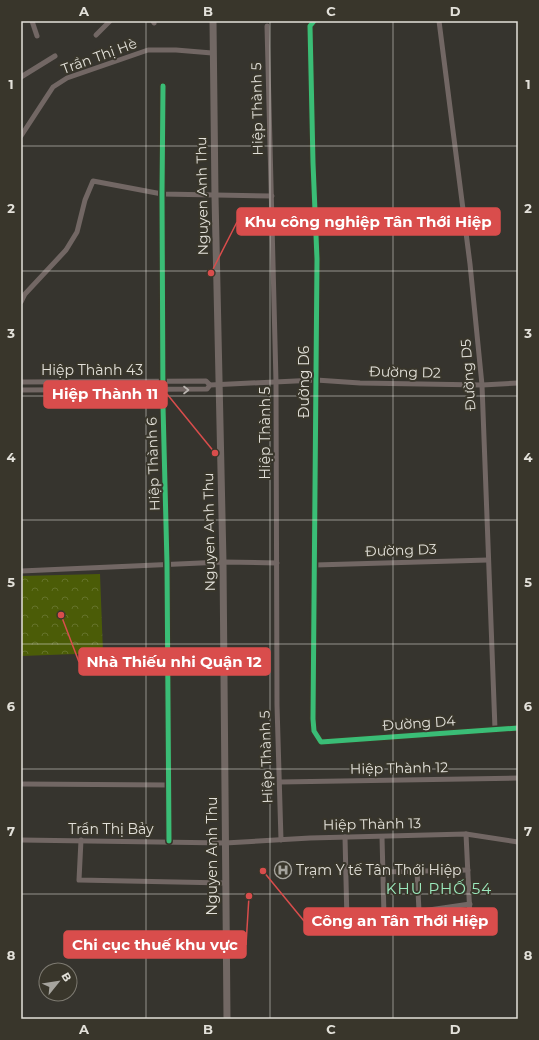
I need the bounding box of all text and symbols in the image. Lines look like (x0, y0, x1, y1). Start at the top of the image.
text: A (78, 3, 90, 19)
text: B (203, 3, 213, 19)
text: C (326, 3, 336, 19)
text: D (450, 3, 461, 19)
street label: Trần Thị Hè (59, 34, 139, 78)
street label: Hiệp Thành 5 (247, 62, 267, 156)
text: 1 (8, 76, 14, 92)
text: 1 (525, 76, 531, 92)
street label: Nguyen Anh Thu (192, 136, 212, 256)
text: 2 (7, 200, 15, 216)
text: 2 (524, 200, 532, 216)
callout: Khu công nghiệp Tân Thới Hiệp (237, 208, 500, 235)
text: Khu công nghiệp Tân Thới Hiệp (244, 212, 492, 231)
text: 3 (6, 325, 15, 341)
text: 3 (523, 325, 532, 341)
street label: Đường D5 (457, 338, 479, 411)
street label: Đường D6 (295, 345, 313, 418)
street label: Hiệp Thành 43 (41, 361, 143, 379)
street label: Đường D2 (369, 362, 441, 382)
callout: Hiệp Thành 11 (44, 381, 167, 408)
text: Hiệp Thành 11 (52, 384, 158, 403)
one-way arrow (183, 385, 189, 394)
street label: Hiệp Thành 5 (256, 386, 274, 480)
street label: Hiệp Thành 6 (142, 416, 164, 511)
text: 4 (7, 449, 16, 465)
text: 4 (524, 449, 533, 465)
street label: Nguyen Anh Thu (199, 472, 219, 592)
street label: Đường D3 (365, 540, 437, 560)
text: 5 (7, 574, 15, 590)
text: 5 (524, 574, 532, 590)
callout: Nhà Thiếu nhi Quận 12 (79, 648, 270, 675)
text: Nhà Thiếu nhi Quận 12 (86, 652, 262, 671)
text: 6 (7, 698, 16, 714)
text: 6 (524, 698, 533, 714)
street label: Hiệp Thành 5 (255, 710, 277, 804)
street label: Đường D4 (382, 711, 457, 735)
street label: Hiệp Thành 12 (350, 758, 448, 778)
street label: Nguyen Anh Thu (203, 797, 221, 915)
street label: Hiệp Thành 13 (323, 814, 421, 834)
street label: Trần Thị Bảy (68, 820, 154, 838)
text: 7 (7, 823, 15, 839)
text: 7 (524, 823, 532, 839)
hospital icon: Trạm Y tế Tân Thới Hiệp (273, 860, 293, 880)
place label: Trạm Y tế Tân Thới Hiệp (296, 861, 462, 879)
district label: KHU PHỐ 54 (386, 879, 492, 898)
callout: Công an Tân Thới Hiệp (304, 908, 497, 935)
text: Công an Tân Thới Hiệp (312, 911, 488, 930)
callout: Chi cục thuế khu vực (64, 931, 246, 958)
text: Chi cục thuế khu vực (72, 935, 238, 954)
text: 8 (7, 947, 16, 963)
text: 8 (524, 947, 533, 963)
north arrow (38, 962, 78, 1002)
text: B (58, 970, 75, 984)
text: A (78, 1021, 90, 1037)
text: B (203, 1021, 213, 1037)
text: C (326, 1021, 336, 1037)
text: D (450, 1021, 461, 1037)

